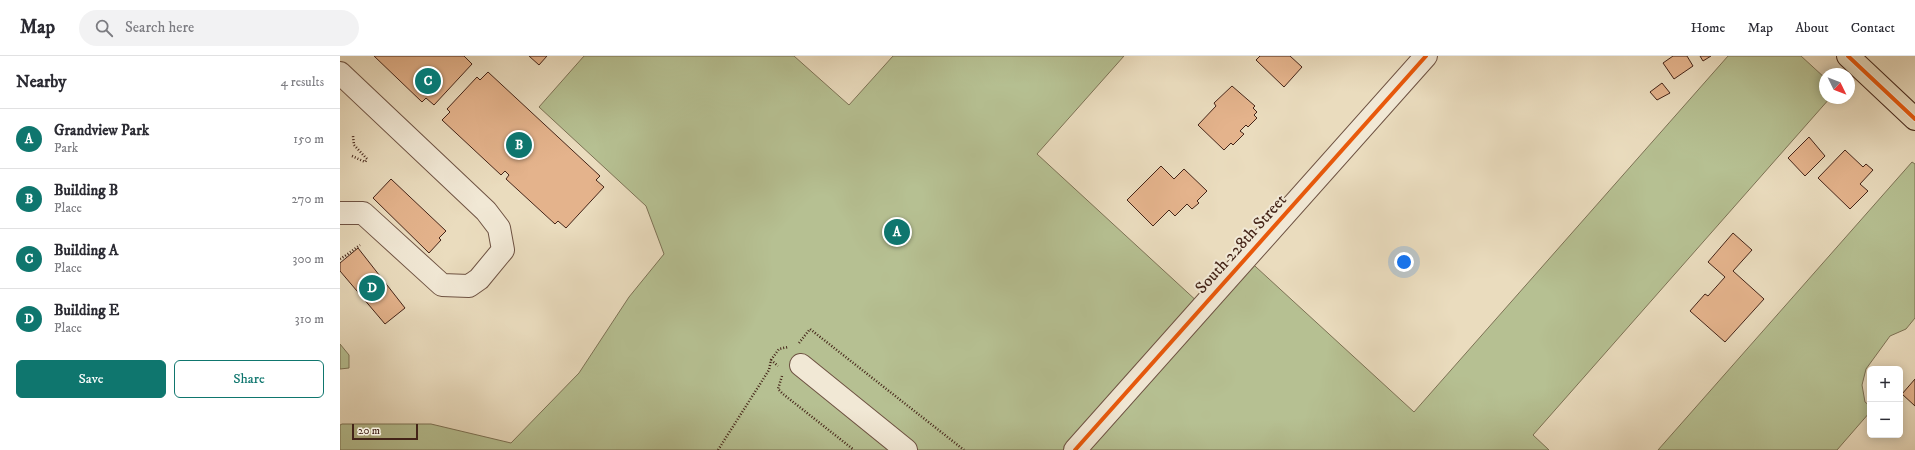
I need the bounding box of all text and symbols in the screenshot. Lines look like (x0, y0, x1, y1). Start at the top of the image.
search box (79, 10, 359, 46)
text: Map (20, 16, 55, 39)
icon: search (93, 17, 115, 39)
text: Search here (125, 18, 194, 37)
text: Home (1691, 19, 1725, 37)
text: Map (1747, 19, 1773, 37)
text: About (1795, 19, 1829, 37)
text: Contact (1851, 19, 1895, 37)
pin: C (415, 66, 441, 96)
north arrow (1819, 68, 1855, 104)
text: Nearby (16, 71, 66, 93)
text: 4 results (281, 74, 324, 90)
text: Grandview Park (54, 121, 149, 140)
pin: B (506, 130, 532, 160)
text: A (25, 131, 33, 147)
text: 150 m (293, 131, 324, 147)
text: Park (54, 140, 78, 156)
text: Building B (54, 181, 118, 200)
street label: South 228th Street (1190, 189, 1292, 298)
text: B (25, 191, 33, 207)
text: 270 m (292, 191, 324, 207)
text: Place (54, 200, 82, 216)
pin: A (884, 217, 910, 247)
text: Building A (54, 241, 118, 260)
text: C (25, 251, 33, 267)
text: 300 m (293, 251, 324, 267)
your location (1394, 252, 1414, 272)
text: Place (54, 260, 82, 276)
pin: D (359, 273, 385, 303)
text: Building E (54, 301, 119, 320)
text: D (24, 311, 34, 327)
text: 310 m (295, 311, 324, 327)
text: Place (54, 320, 82, 336)
button: Save (16, 360, 166, 398)
button: Share (174, 360, 324, 398)
map controls (1867, 366, 1903, 438)
button: + (1867, 366, 1903, 402)
button: − (1867, 402, 1903, 438)
scale bar (352, 422, 418, 441)
text: 20 m (358, 424, 380, 438)

